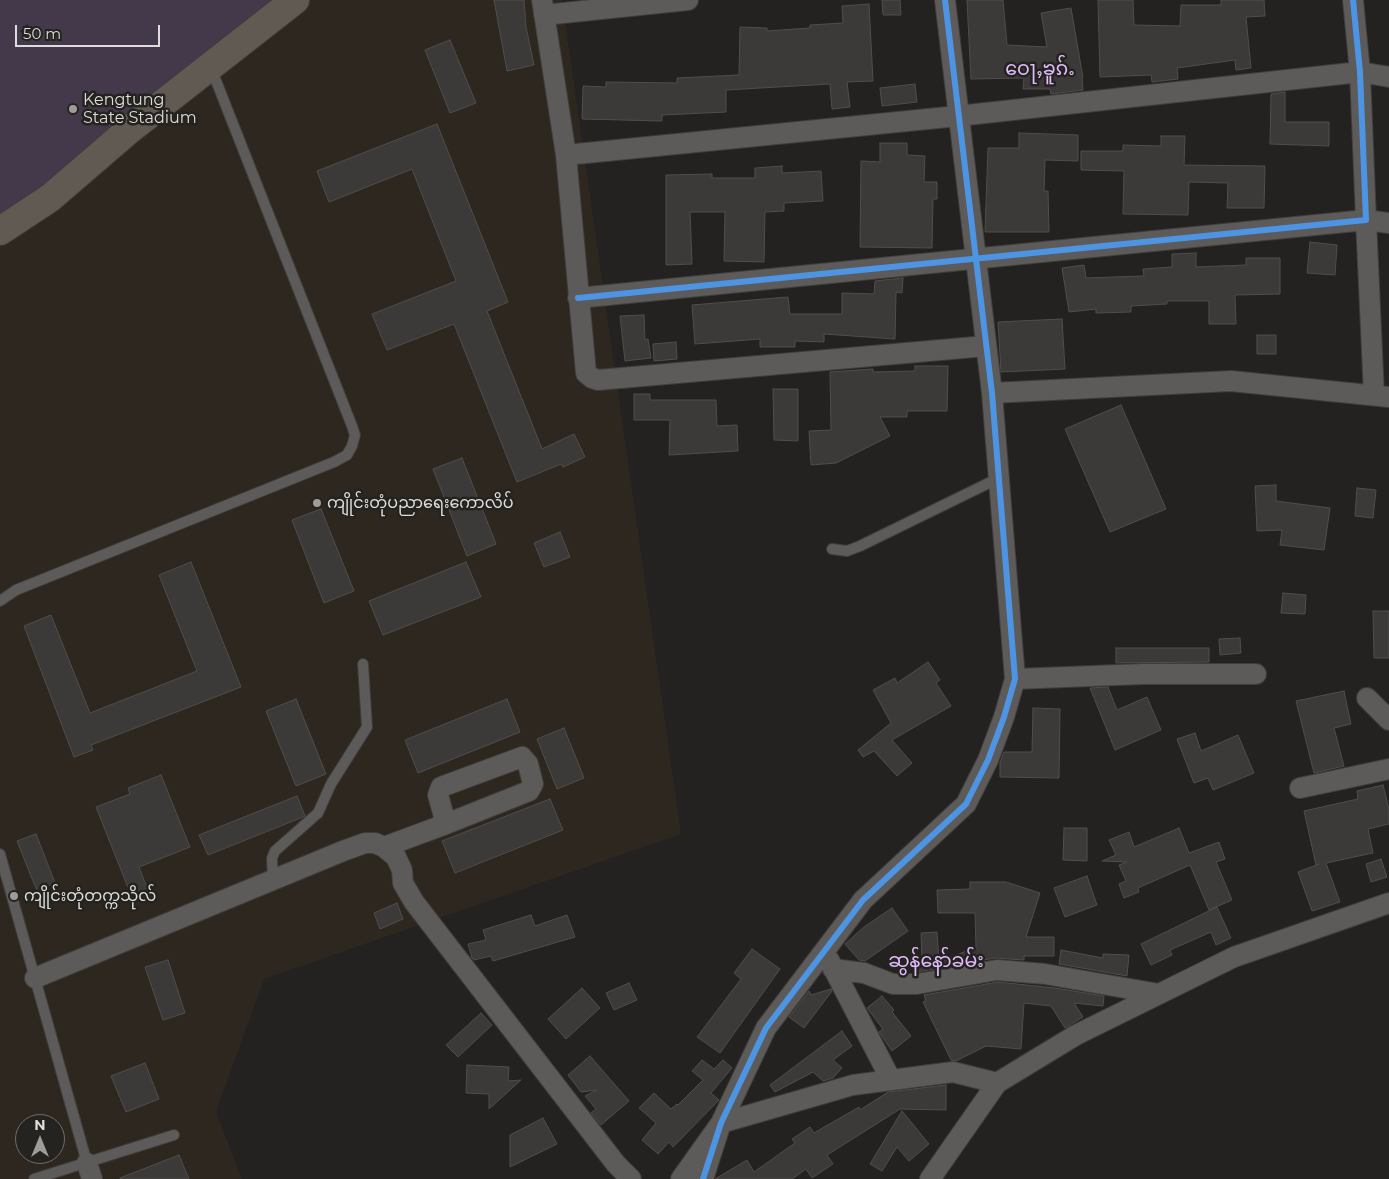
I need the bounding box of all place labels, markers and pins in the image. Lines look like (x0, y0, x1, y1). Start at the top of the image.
place label: Kengtung State Stadium (83, 90, 197, 128)
marker: Kengtung State Stadium (67, 103, 79, 115)
place label: ကျိုင်းတုံပညာရေးကောလိပ် (327, 493, 513, 513)
marker: ကျိုင်းတုံပညာရေးကောလိပ် (311, 497, 323, 509)
place label: ကျိုင်းတုံတက္ကသိုလ် (24, 886, 156, 906)
marker: ကျိုင်းတုံတက္ကသိုလ် (8, 890, 20, 902)

